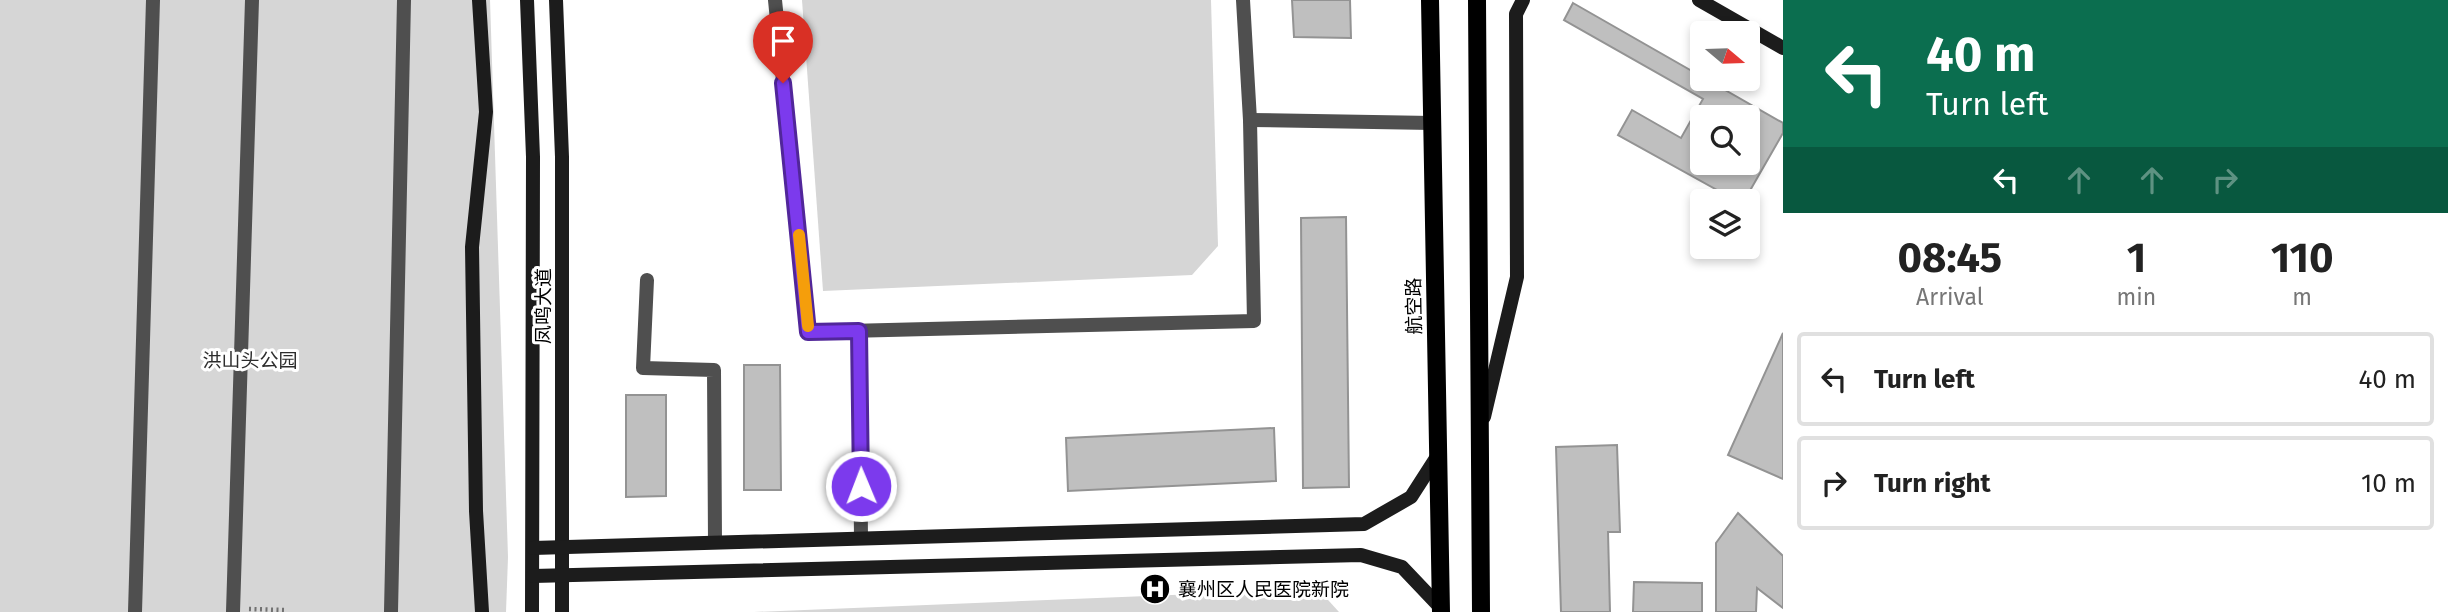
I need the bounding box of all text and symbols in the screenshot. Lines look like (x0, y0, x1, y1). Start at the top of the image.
pin (753, 11, 813, 83)
north arrow (1690, 21, 1760, 91)
map controls (1690, 21, 1760, 259)
icon: arrive (764, 22, 802, 60)
text: 40 m (1926, 25, 2035, 84)
icon: left (1811, 28, 1902, 119)
text: Turn left (1926, 85, 2048, 123)
button: search (1690, 105, 1760, 175)
icon: left (1987, 161, 2025, 199)
icon: ahead (2060, 161, 2098, 199)
icon: ahead (2133, 161, 2171, 199)
icon: right (2206, 161, 2244, 199)
button: layers (1690, 189, 1760, 259)
text: 08:45 (1897, 233, 2002, 283)
text: 1 (2127, 233, 2146, 283)
text: 110 (2271, 233, 2334, 283)
street label: 凤鸣大道 (532, 268, 555, 344)
street label: 航空路 (1402, 277, 1426, 335)
text: Arrival (1916, 283, 1983, 311)
text: min (2117, 283, 2156, 311)
text: m (2292, 283, 2312, 311)
park label: 洪山头公园 (202, 349, 298, 372)
icon: left (1815, 360, 1853, 398)
text: Turn left (1874, 364, 1975, 395)
text: 40 m (2358, 364, 2416, 395)
position arrow (824, 449, 898, 523)
icon: right (1815, 464, 1853, 502)
text: Turn right (1874, 468, 1991, 499)
text: 10 m (2361, 468, 2416, 499)
hospital icon: 襄州区人民医院新院 (1138, 572, 1172, 606)
place label: 襄州区人民医院新院 (1178, 578, 1349, 601)

